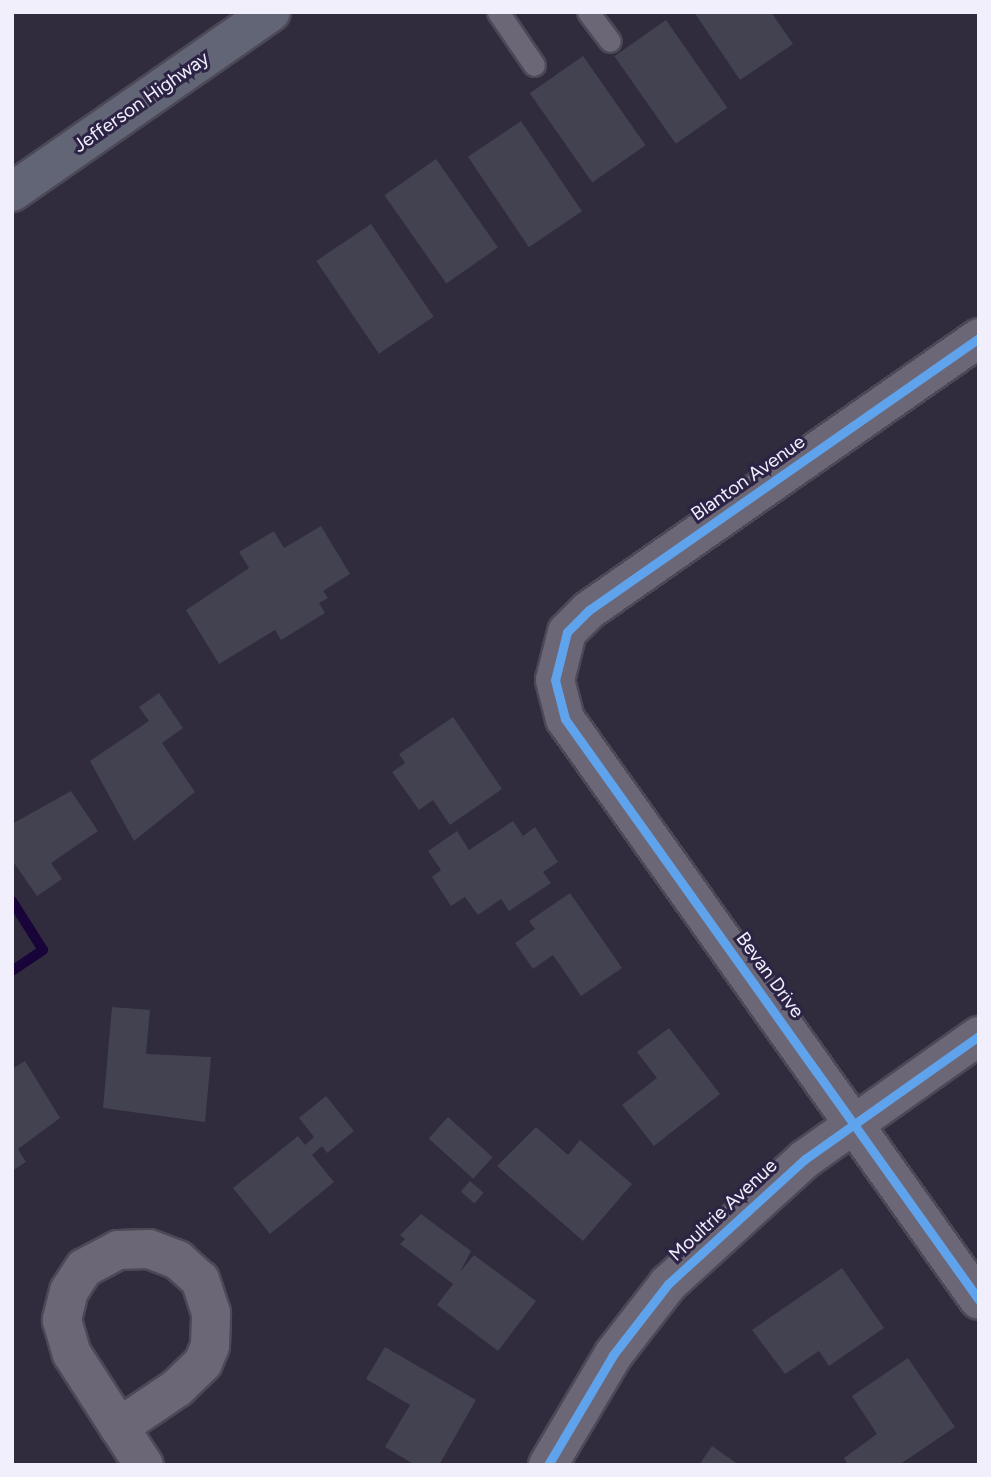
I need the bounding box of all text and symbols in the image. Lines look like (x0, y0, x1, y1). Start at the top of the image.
street label: Jefferson Highway (69, 47, 213, 157)
street label: Blanton Avenue (687, 430, 809, 526)
street label: Bevan Drive (731, 928, 809, 1022)
street label: Moultrie Avenue (664, 1154, 782, 1266)

